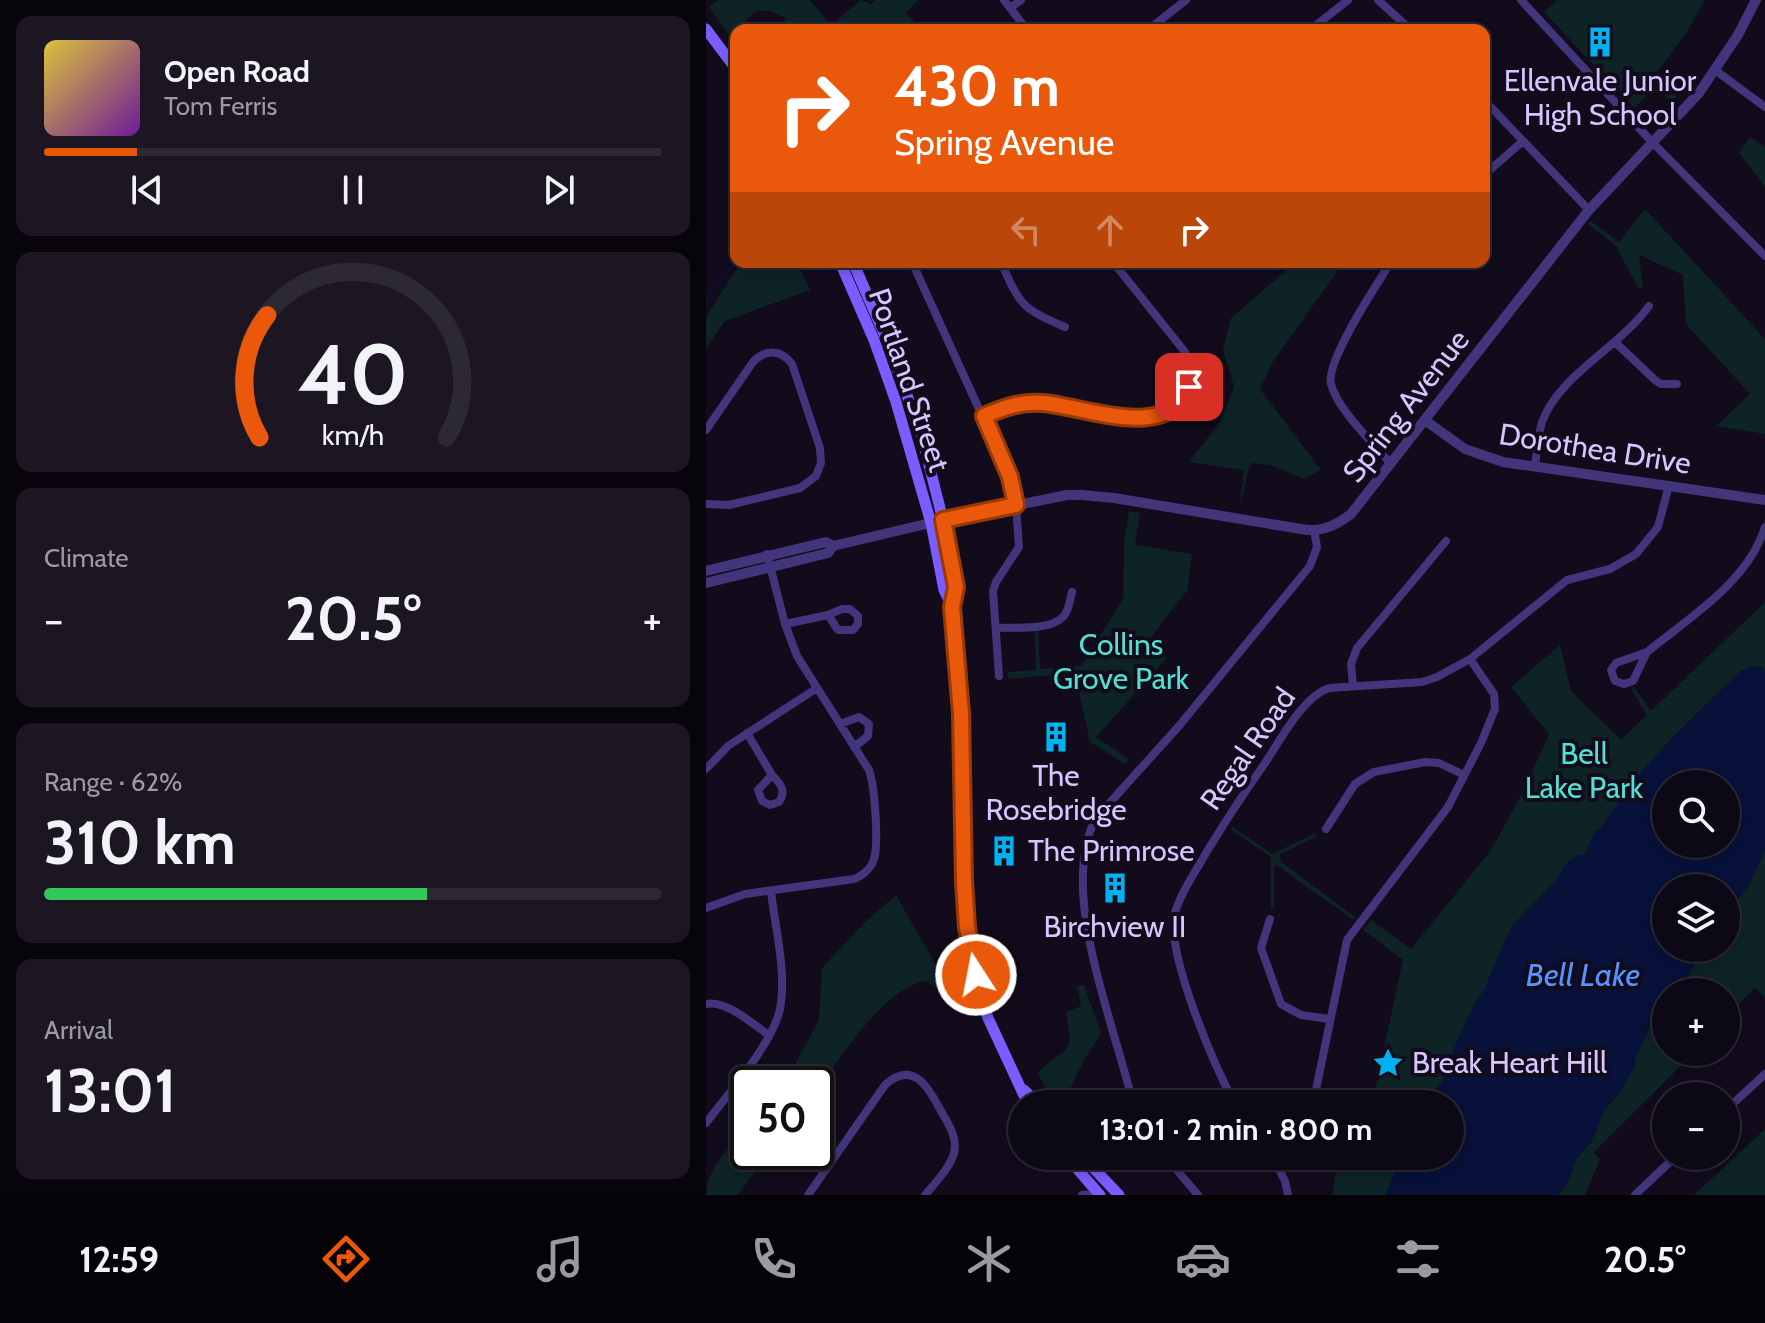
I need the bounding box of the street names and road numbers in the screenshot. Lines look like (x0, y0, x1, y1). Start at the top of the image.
street label: Portland Street (861, 283, 958, 476)
street label: Spring Avenue (1335, 322, 1477, 489)
street label: Dorothea Drive (1497, 415, 1694, 482)
street label: Regal Road (1192, 680, 1303, 817)

